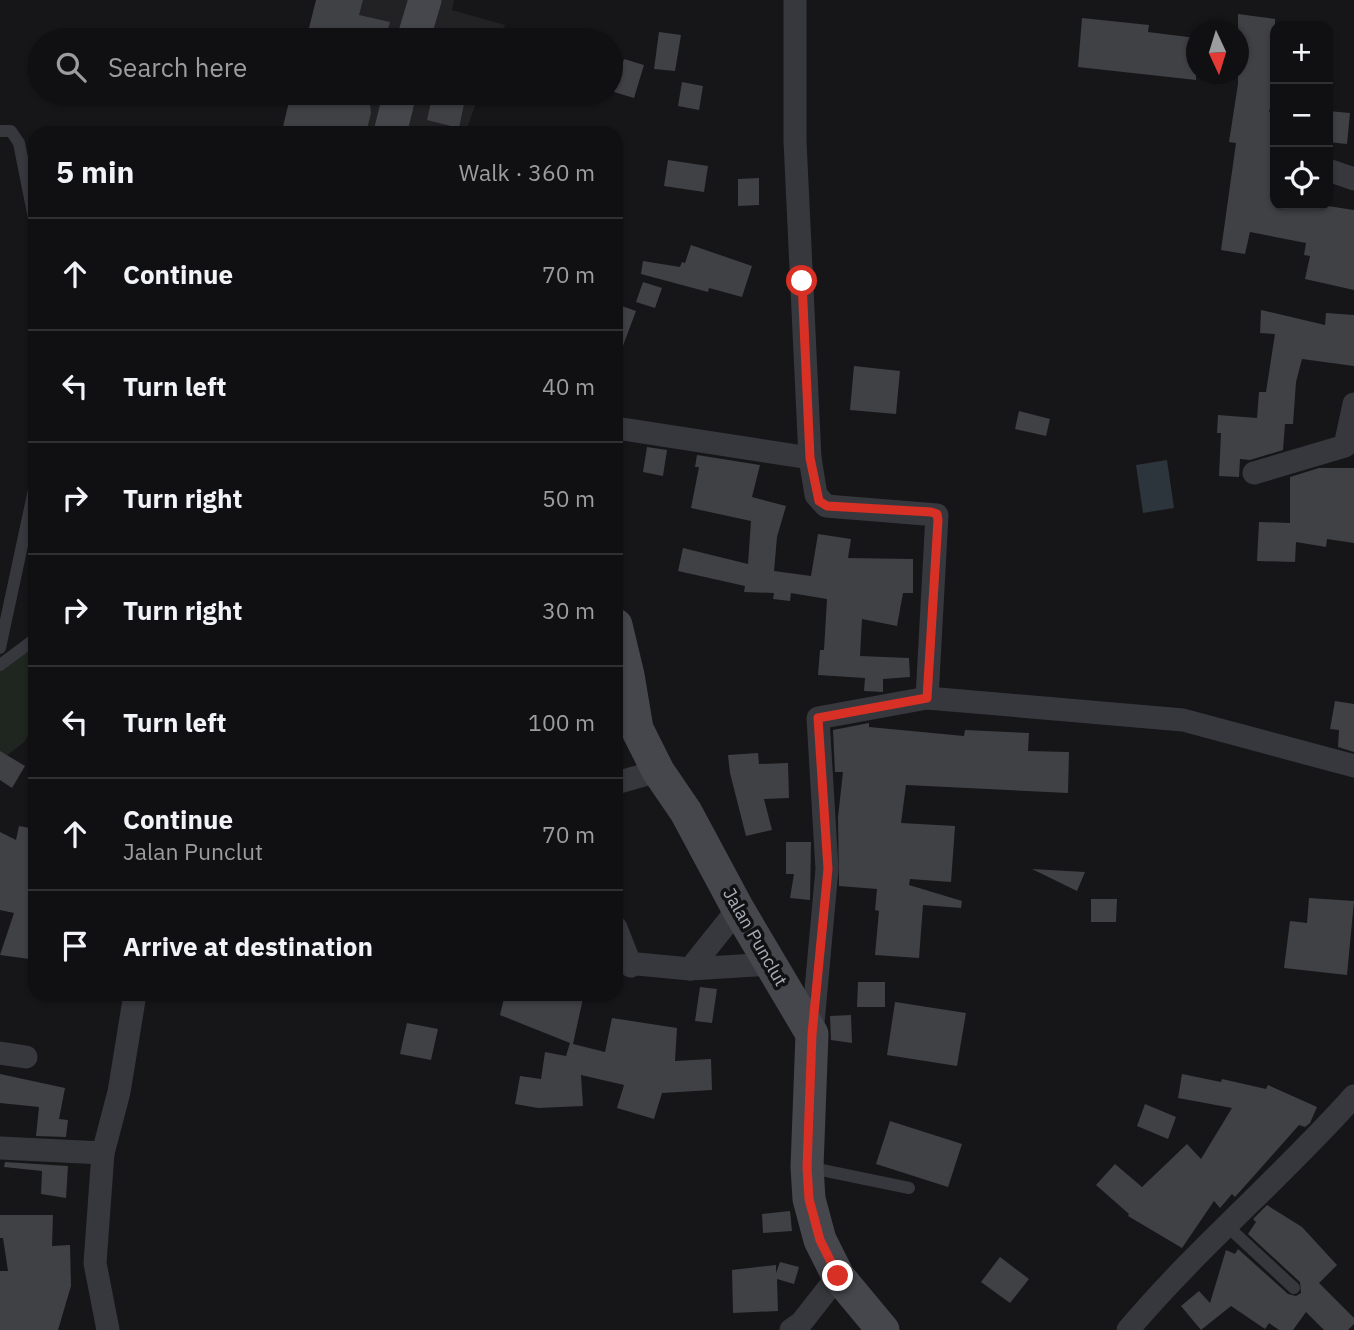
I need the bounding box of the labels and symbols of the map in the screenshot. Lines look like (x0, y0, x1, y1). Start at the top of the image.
north arrow (1186, 21, 1249, 84)
route start (786, 265, 817, 296)
street label: Jalan Punclut (718, 884, 793, 990)
route end (822, 1260, 853, 1291)

